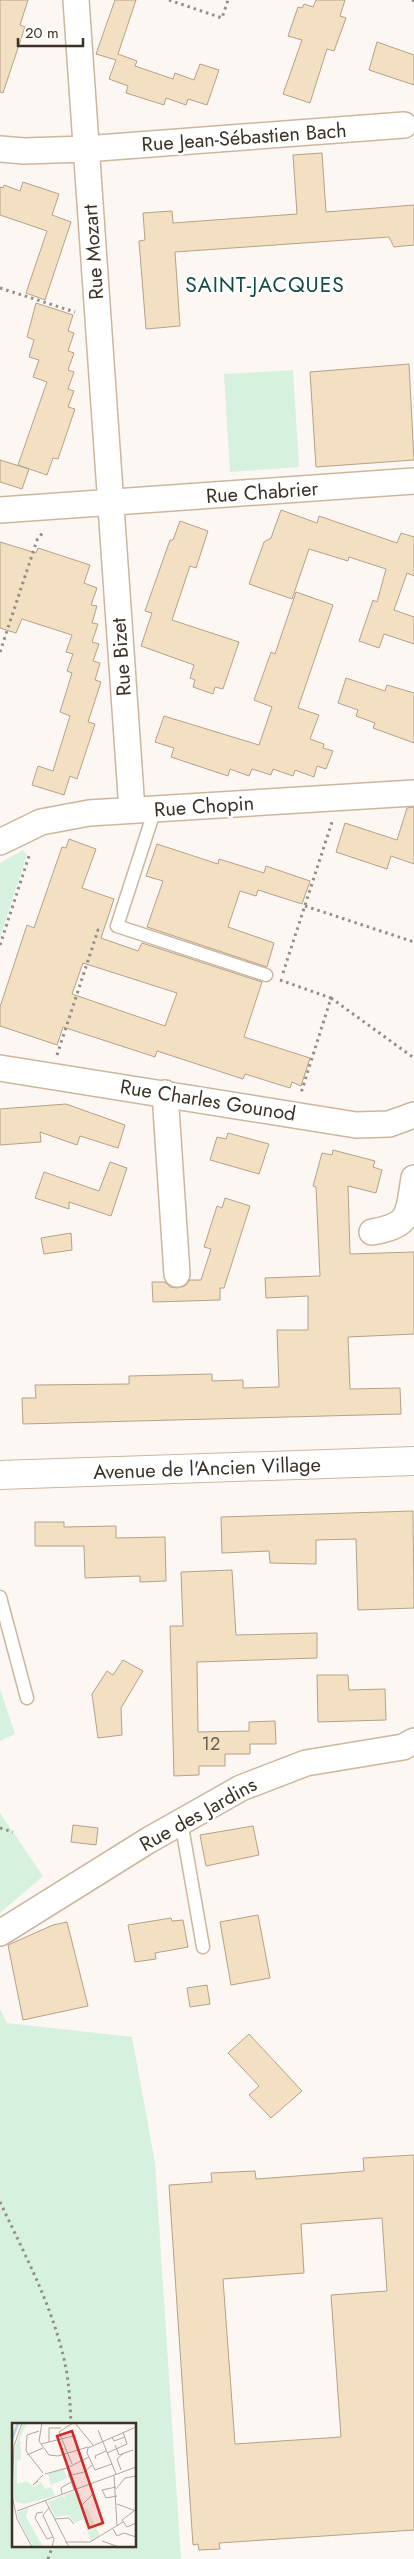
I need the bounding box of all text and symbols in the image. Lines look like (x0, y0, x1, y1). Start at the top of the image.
scale bar (18, 15, 82, 47)
text: 20 m (25, 22, 59, 44)
street label: Rue Jean-Sébastien Bach (141, 116, 347, 159)
street label: Rue Mozart (76, 203, 111, 301)
district label: SAINT-JACQUES (185, 270, 345, 300)
street label: Rue Chabrier (205, 474, 319, 511)
street label: Rue Bizet (104, 617, 139, 697)
street label: Rue Chopin (153, 789, 255, 824)
street label: Rue Charles Gounod (118, 1072, 298, 1129)
street label: Avenue de l'Ancien Village (93, 1450, 321, 1487)
house number: 12 (202, 1731, 220, 1757)
street label: Rue des Jardins (134, 1770, 262, 1859)
inset map (12, 2423, 136, 2546)

